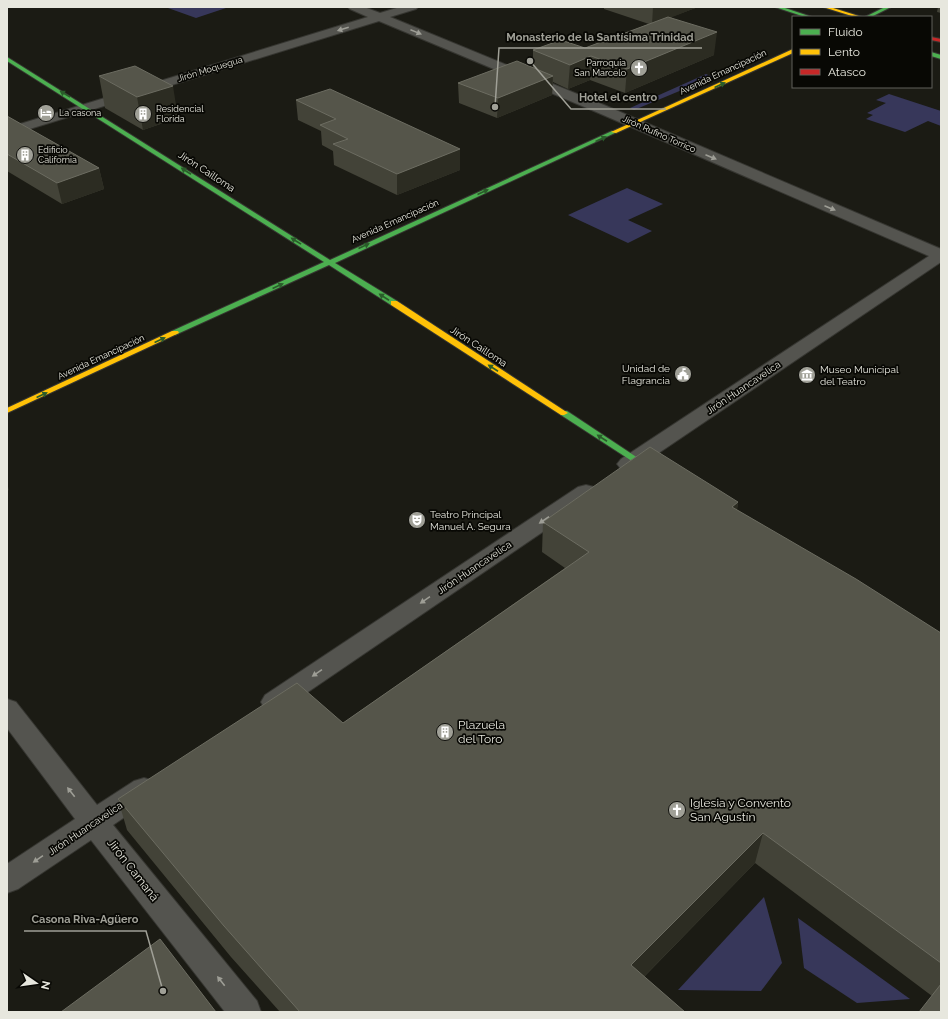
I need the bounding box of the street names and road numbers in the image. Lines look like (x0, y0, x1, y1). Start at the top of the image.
street label: Avenida Emancipación (678, 48, 768, 96)
street label: Jirón Moquegua (176, 54, 244, 84)
street label: Jirón Rufino Torrico (621, 113, 697, 155)
street label: Jirón Cailloma (176, 149, 237, 194)
street label: Avenida Emancipación (350, 197, 440, 245)
street label: Jirón Cailloma (448, 324, 509, 369)
street label: Avenida Emancipación (56, 333, 146, 381)
street label: Jirón Huancavelica (704, 359, 782, 416)
street label: Jirón Huancavelica (435, 539, 513, 596)
street label: Jirón Huancavelica (46, 800, 124, 857)
street label: Jirón Camaná (104, 836, 162, 904)

